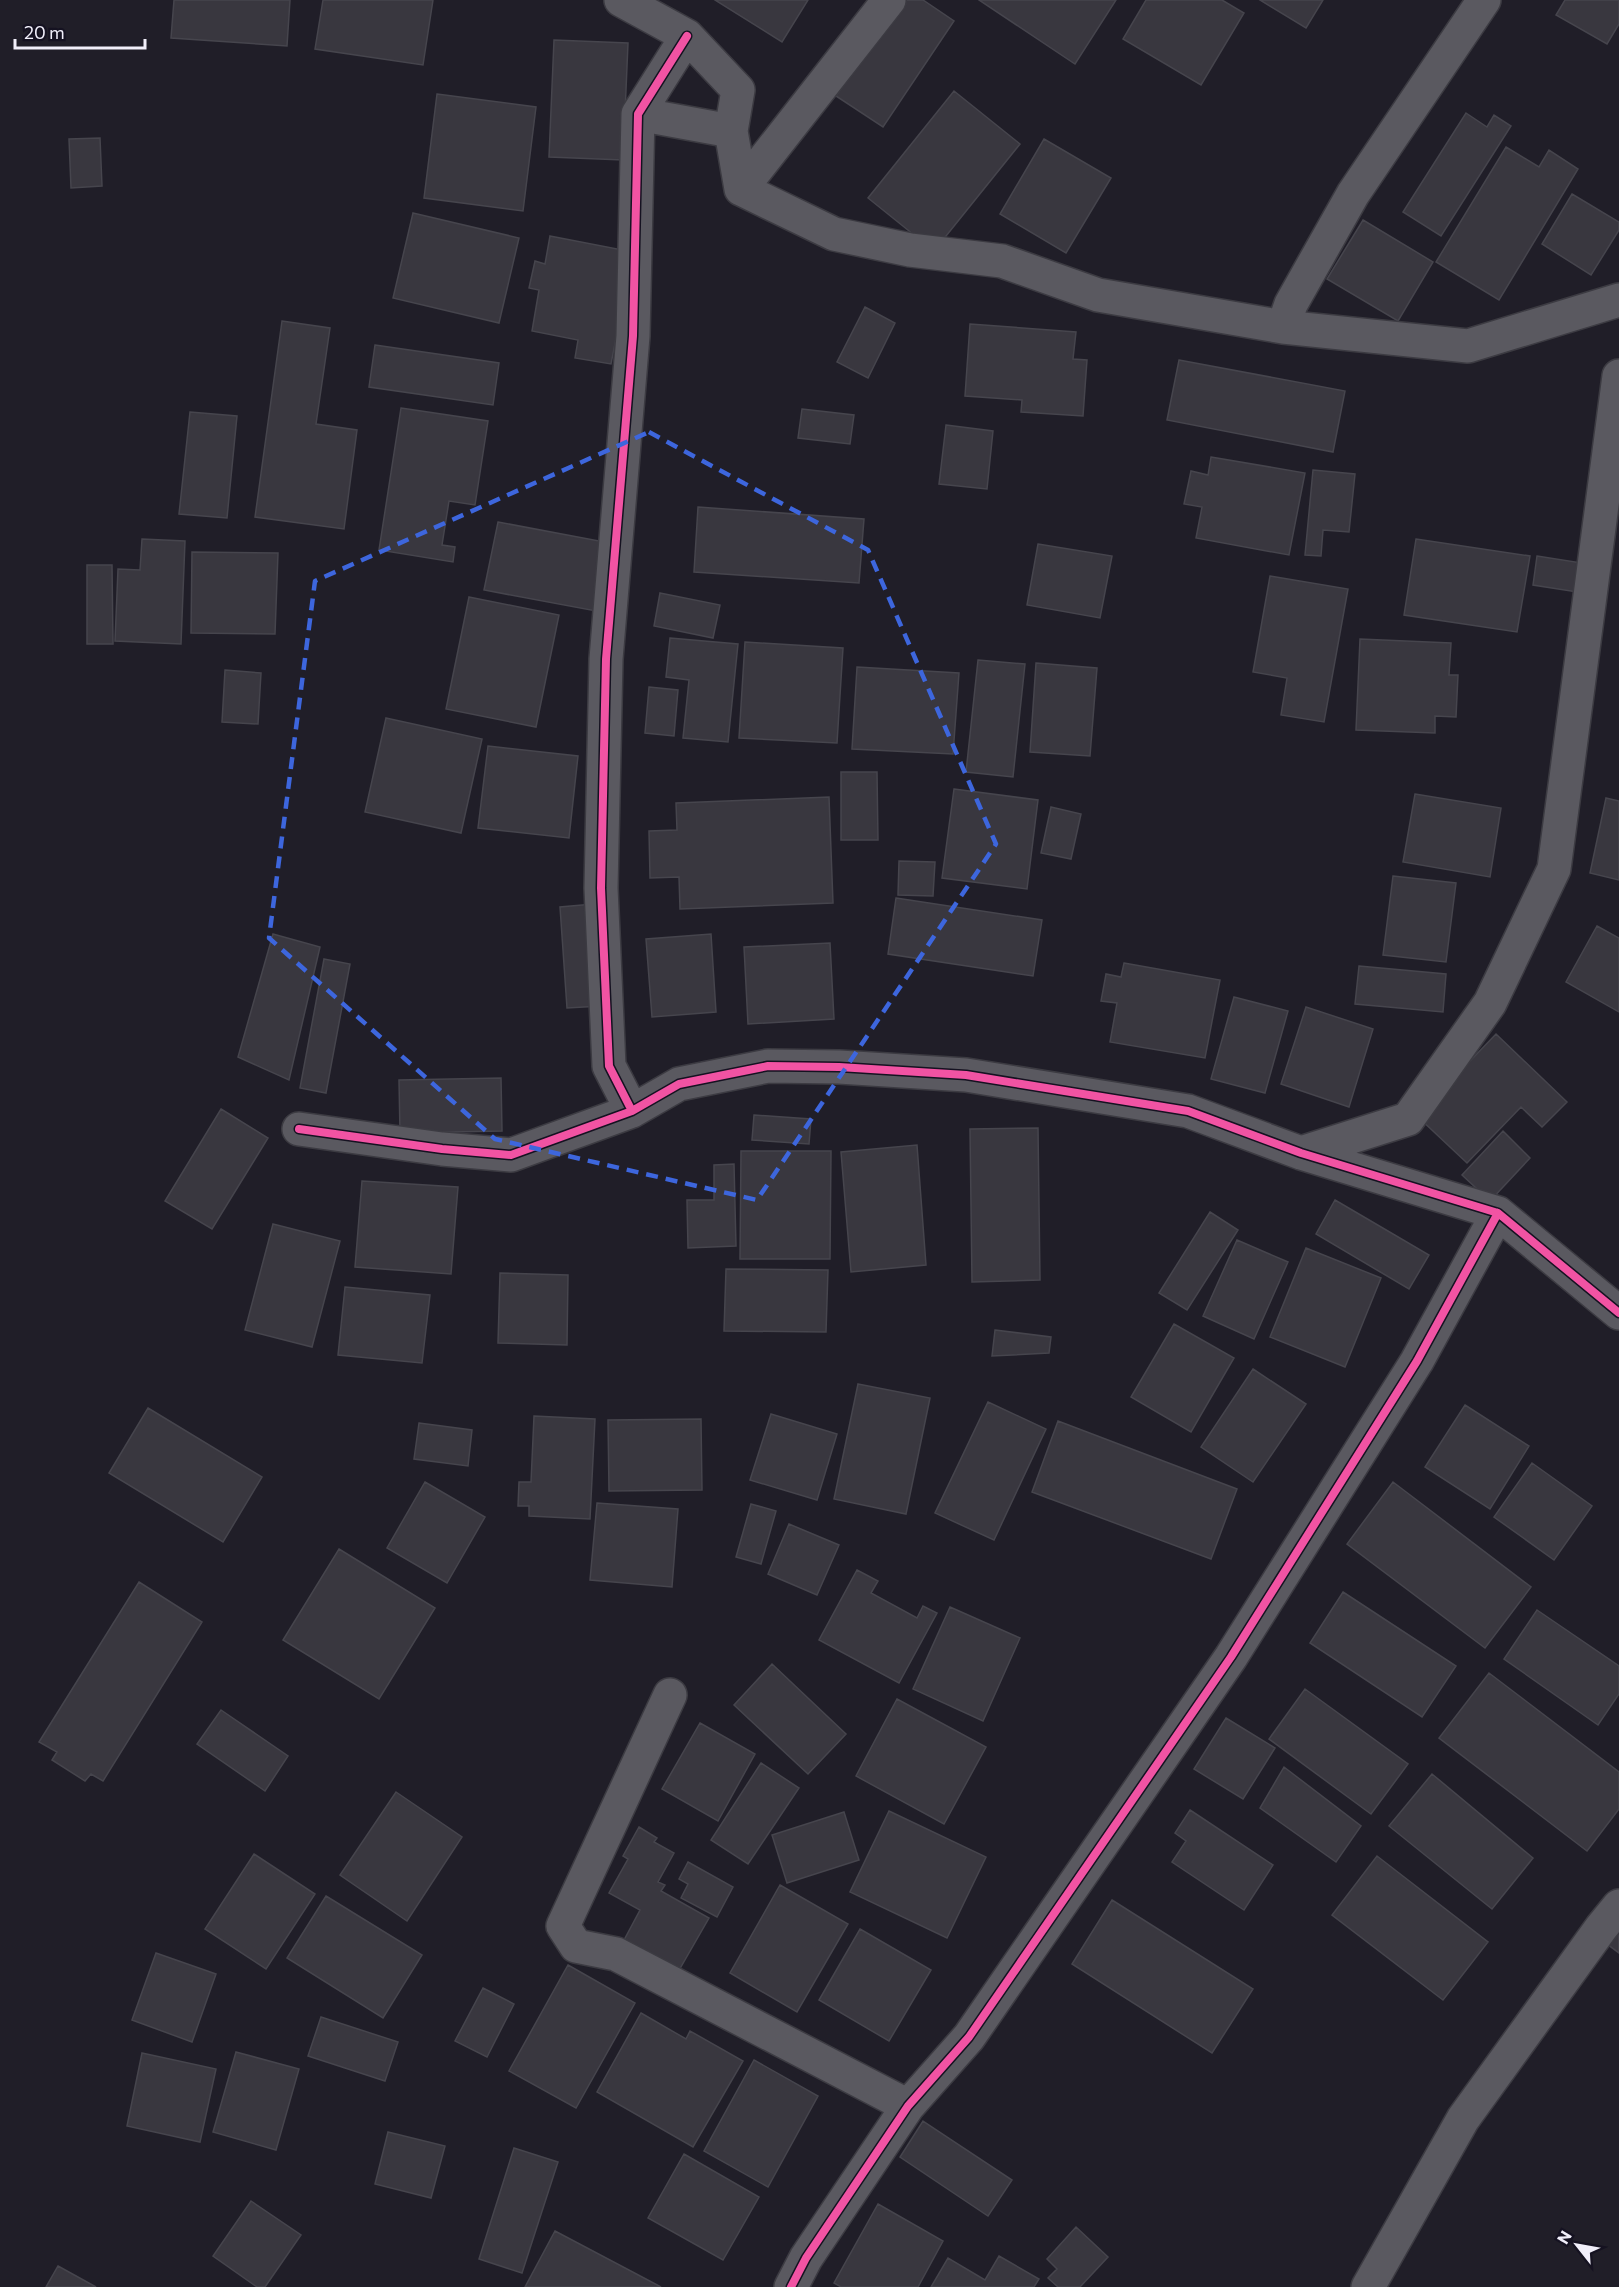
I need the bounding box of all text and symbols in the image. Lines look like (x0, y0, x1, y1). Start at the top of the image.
scale bar (15, 12, 146, 50)
text: 20 m (24, 21, 65, 43)
north arrow (1547, 2215, 1607, 2275)
text: N (1552, 2227, 1575, 2247)

